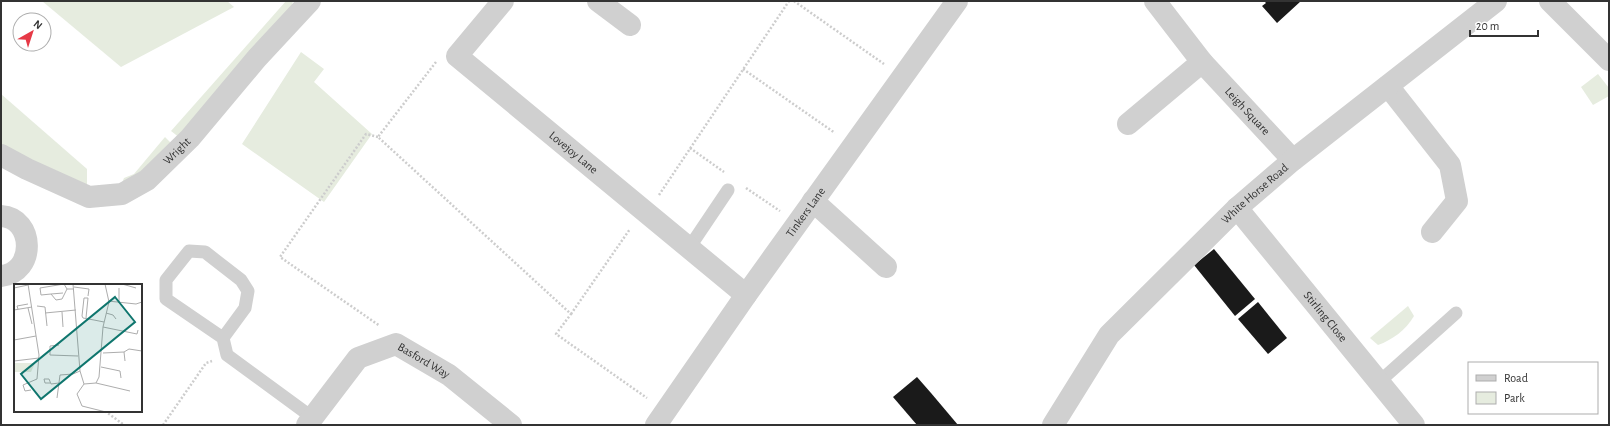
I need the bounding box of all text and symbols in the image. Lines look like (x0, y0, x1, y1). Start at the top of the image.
north arrow (12, 12, 52, 52)
scale bar (1470, 12, 1538, 38)
text: N (32, 18, 44, 31)
text: 20 m (1476, 20, 1499, 32)
street label: Leigh Square (1223, 85, 1272, 137)
street label: Lovejoy Lane (547, 129, 600, 176)
street label: Wright (161, 135, 193, 167)
street label: White Horse Road (1219, 161, 1290, 226)
street label: Tinkers Lane (784, 185, 827, 239)
inset map (14, 284, 142, 412)
street label: Stirling Close (1301, 289, 1350, 344)
street label: Basford Way (396, 340, 452, 381)
legend (1468, 362, 1598, 414)
text: Road (1504, 372, 1528, 384)
text: Park (1504, 392, 1525, 404)

